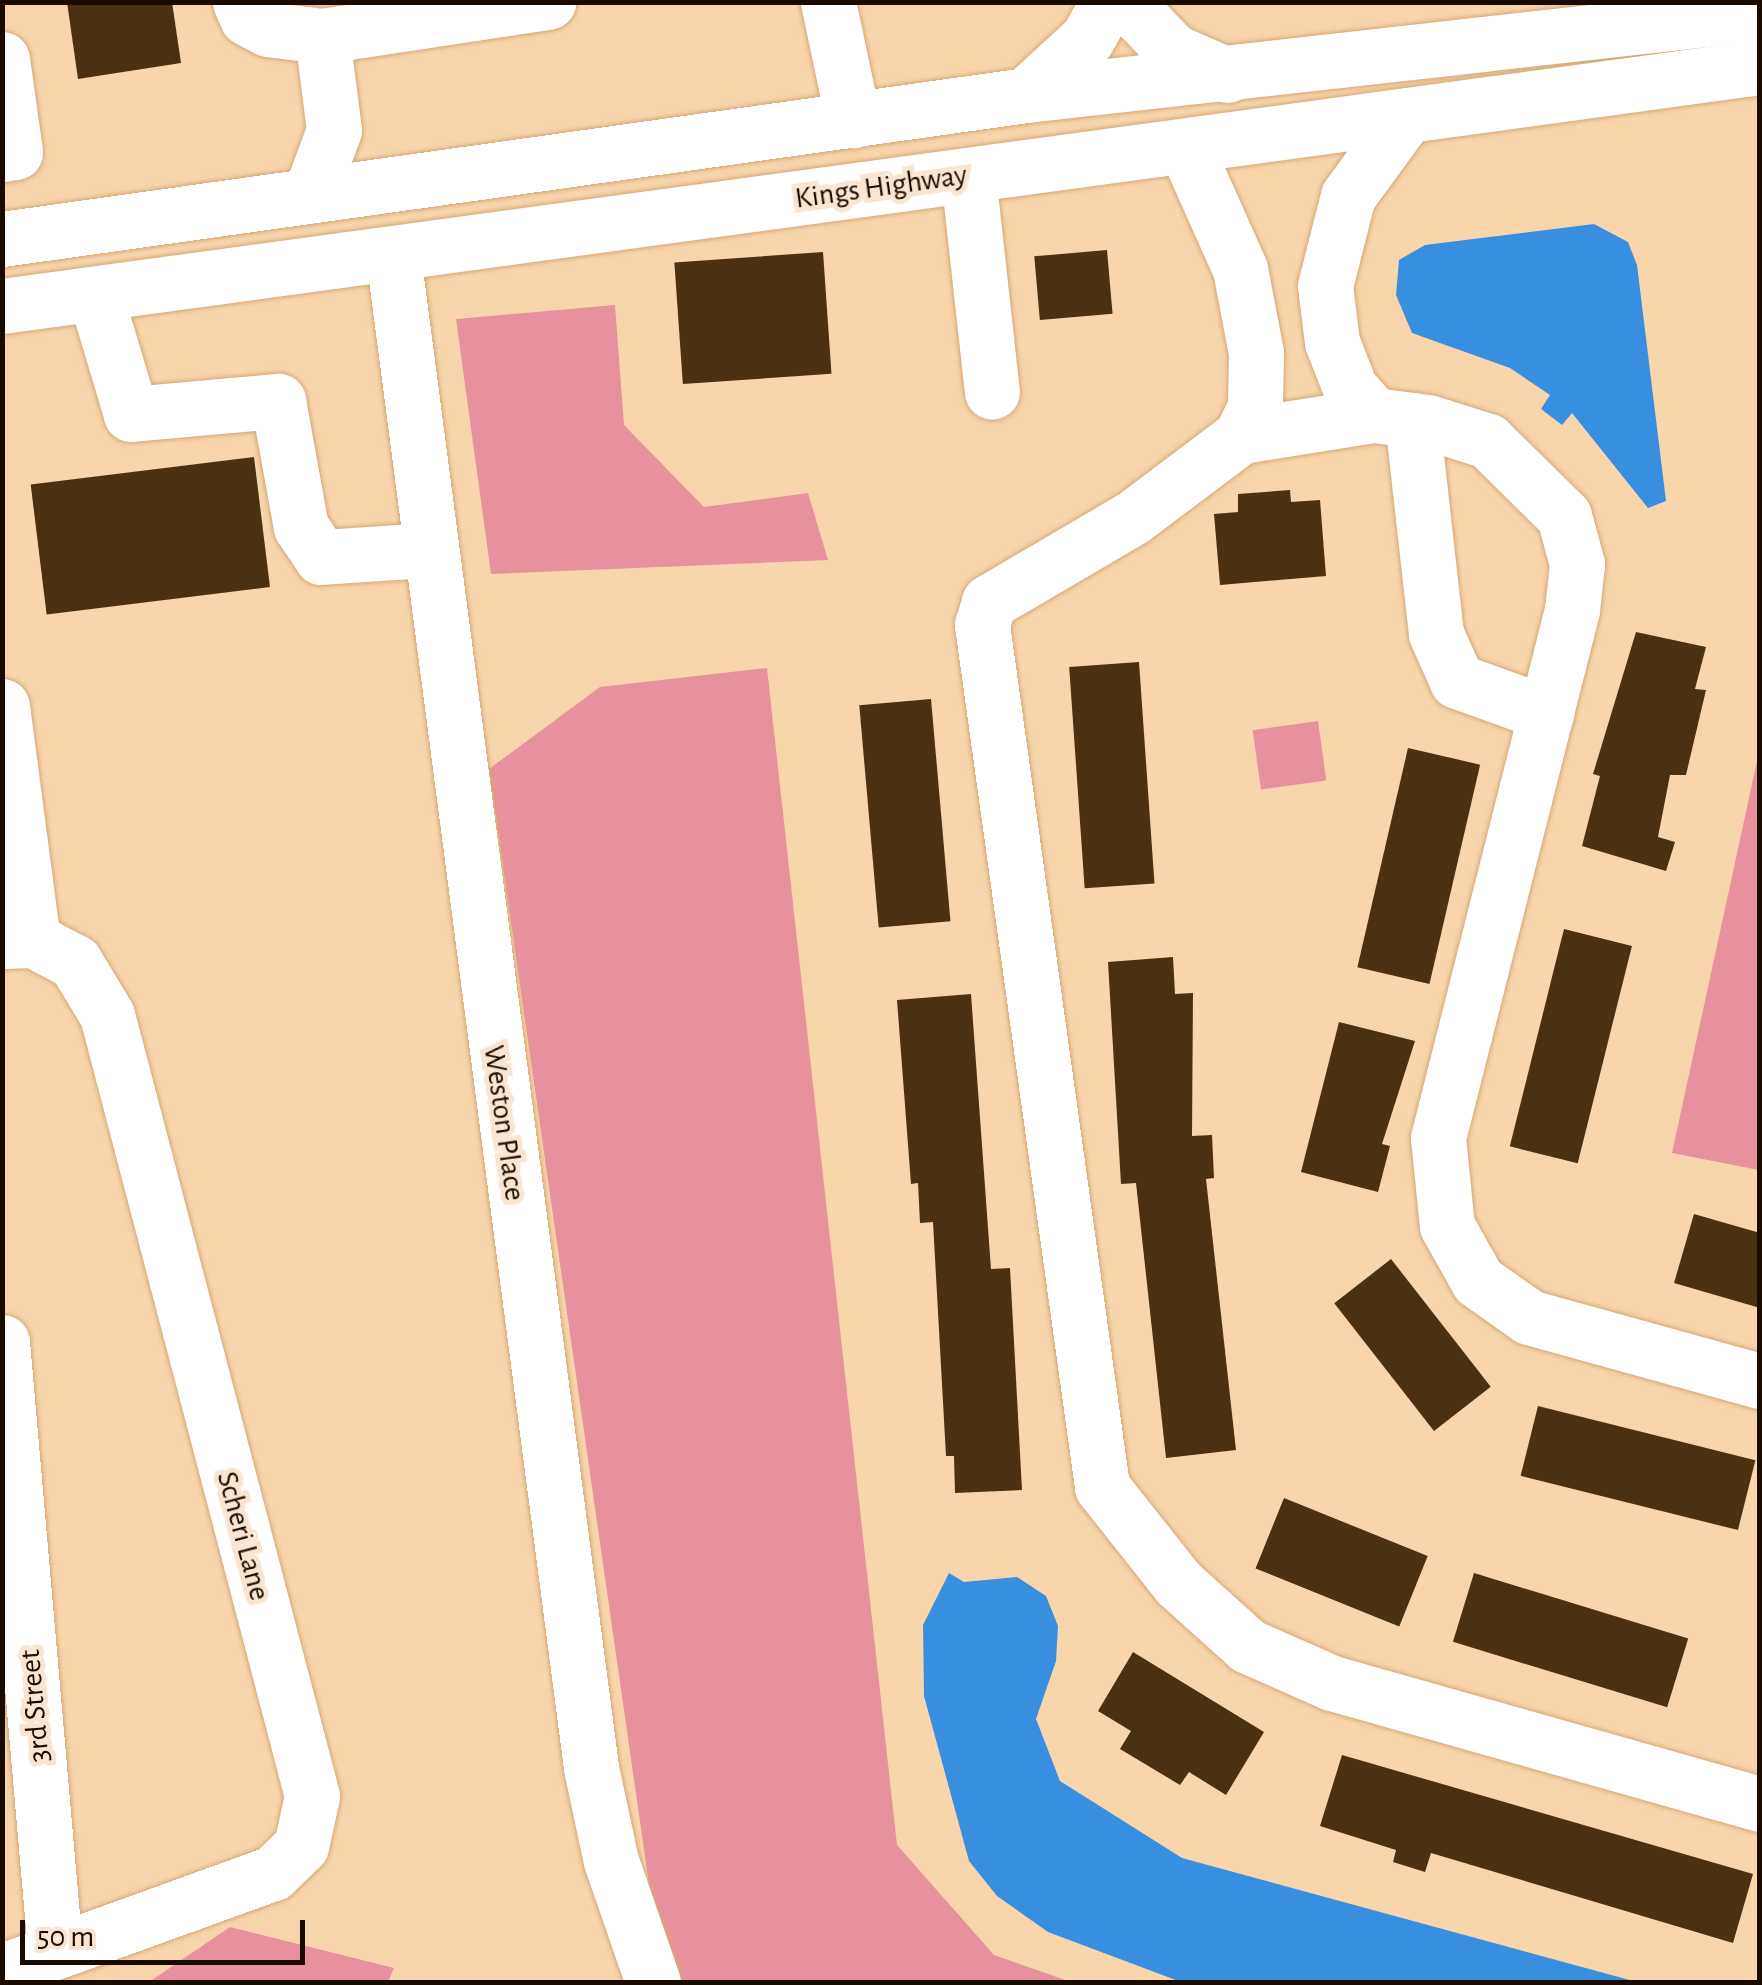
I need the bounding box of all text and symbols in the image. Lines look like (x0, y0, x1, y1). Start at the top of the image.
street label: Kings Highway (793, 157, 969, 217)
street label: Weston Place (475, 1043, 533, 1203)
street label: Scheri Lane (209, 1468, 277, 1604)
street label: 3rd Street (12, 1648, 58, 1764)
scale bar (25, 1900, 310, 1962)
text: 50 m (37, 1922, 94, 1952)

